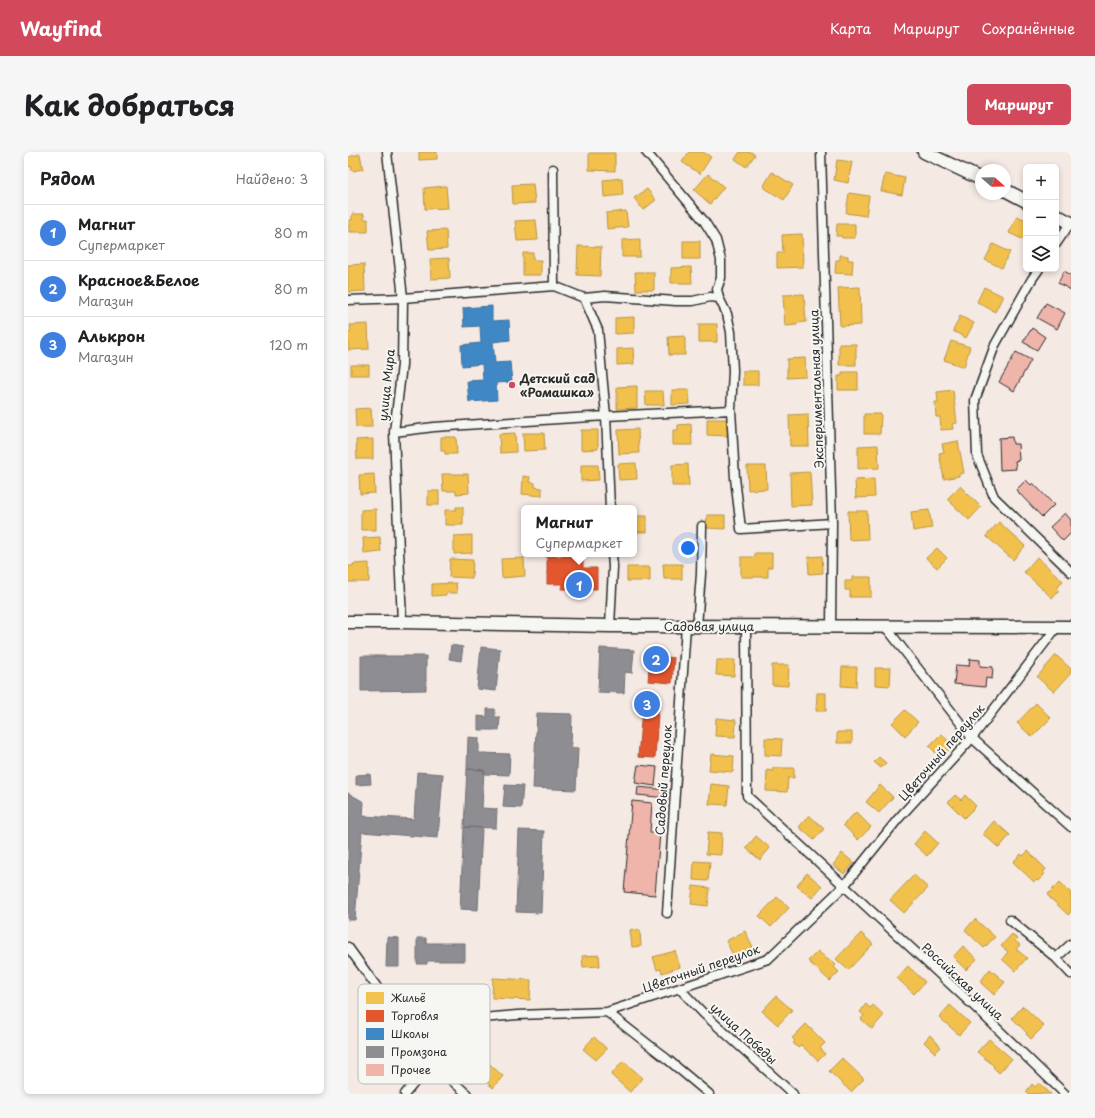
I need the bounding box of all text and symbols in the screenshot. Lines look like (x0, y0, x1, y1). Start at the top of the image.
text: Wayfind (20, 14, 102, 42)
text: Карта (830, 18, 871, 39)
text: Маршрут (893, 18, 959, 39)
text: Сохранённые (981, 18, 1075, 39)
text: Как добраться (24, 83, 235, 126)
button: Маршрут (967, 84, 1071, 125)
north arrow (975, 164, 1011, 200)
map controls (1023, 164, 1059, 272)
button: + (1023, 164, 1059, 200)
text: Рядом (40, 165, 95, 191)
text: Найдено: 3 (236, 169, 308, 188)
button: − (1023, 200, 1059, 236)
text: Магнит (78, 212, 135, 235)
text: 1 (50, 223, 56, 242)
text: 80 m (274, 223, 308, 242)
text: Супермаркет (78, 235, 165, 254)
button: layers (1023, 236, 1059, 272)
text: Красное&Белое (78, 268, 200, 291)
text: 2 (48, 279, 58, 298)
text: 80 m (274, 279, 308, 298)
text: Магазин (78, 291, 134, 310)
street label: Экспериментальная улица (804, 309, 828, 469)
text: Алькрон (78, 324, 145, 347)
text: 3 (49, 335, 57, 354)
text: 120 m (269, 335, 308, 354)
text: Магазин (78, 347, 134, 366)
street label: улица Мира (373, 348, 399, 422)
place label: Детский сад «Ромашка» (519, 369, 595, 401)
marker: Детский сад «Ромашка» (507, 380, 517, 390)
popup (521, 505, 637, 557)
text: Магнит (536, 510, 593, 533)
text: Супермаркет (536, 533, 622, 552)
your location (678, 538, 698, 558)
pin: 1 (566, 570, 592, 600)
street label: Садовая улица (664, 617, 755, 635)
pin: 2 (643, 644, 669, 674)
pin: 3 (634, 689, 660, 719)
street label: Цветочный переулок (894, 699, 989, 804)
street label: Садовый переулок (650, 723, 676, 836)
street label: Российская улица (918, 938, 1008, 1024)
street label: Цветочный переулок (640, 939, 763, 997)
legend (358, 984, 490, 1084)
text: Жильё (390, 989, 426, 1006)
street label: улица Победы (707, 998, 781, 1068)
text: Торговля (391, 1007, 439, 1024)
text: Школы (391, 1025, 429, 1042)
text: Промзона (391, 1043, 447, 1060)
text: Прочее (391, 1061, 431, 1078)

